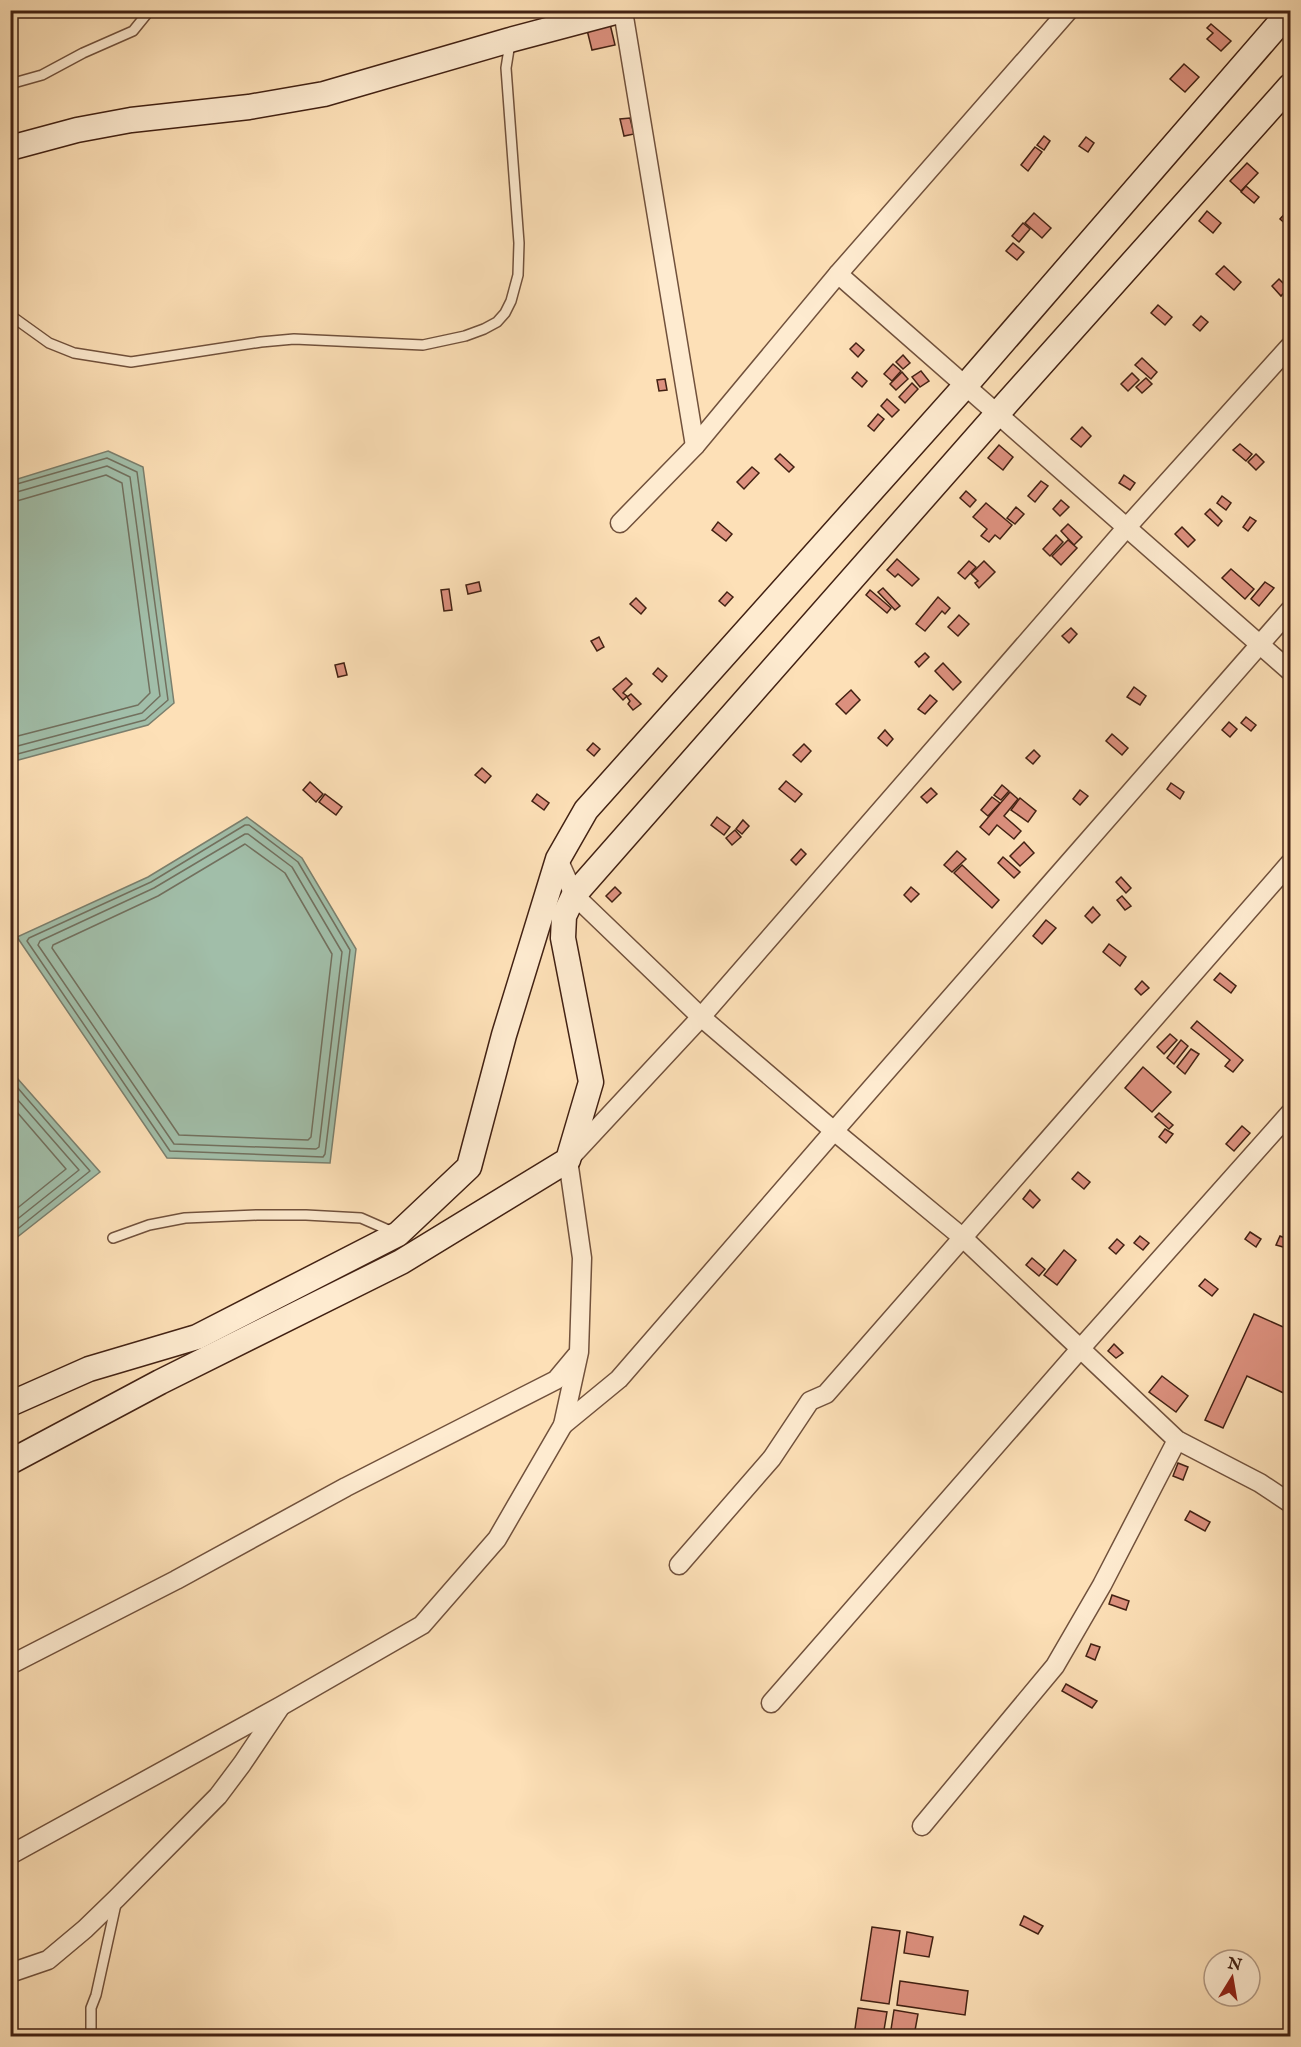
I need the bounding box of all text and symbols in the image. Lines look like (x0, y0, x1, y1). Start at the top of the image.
north arrow (1202, 1948, 1262, 2008)
text: N (1225, 1954, 1243, 1976)

